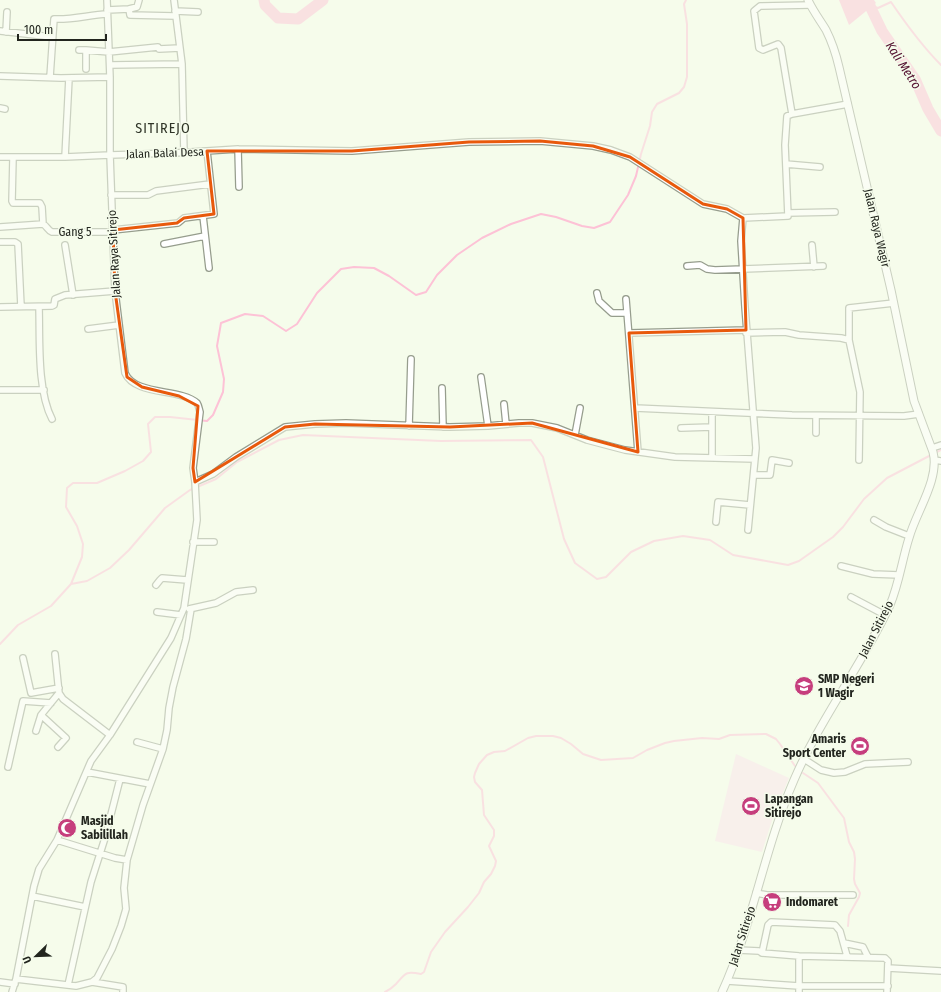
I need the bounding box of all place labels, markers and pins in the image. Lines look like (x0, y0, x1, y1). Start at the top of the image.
place label: SMP Negeri 1 Wagir (818, 672, 874, 700)
school or university icon: SMP Negeri 1 Wagir (793, 675, 815, 697)
place label: Amaris Sport Center (783, 732, 847, 760)
sports icon: Amaris Sport Center (849, 735, 871, 757)
place label: Lapangan Sitirejo (765, 792, 813, 820)
sports icon: Lapangan Sitirejo (740, 795, 762, 817)
place label: Masjid Sabilillah (81, 814, 128, 842)
mosque icon: Masjid Sabilillah (56, 817, 78, 839)
supermarket icon: Indomaret (761, 891, 783, 913)
place label: Indomaret (786, 895, 839, 909)

